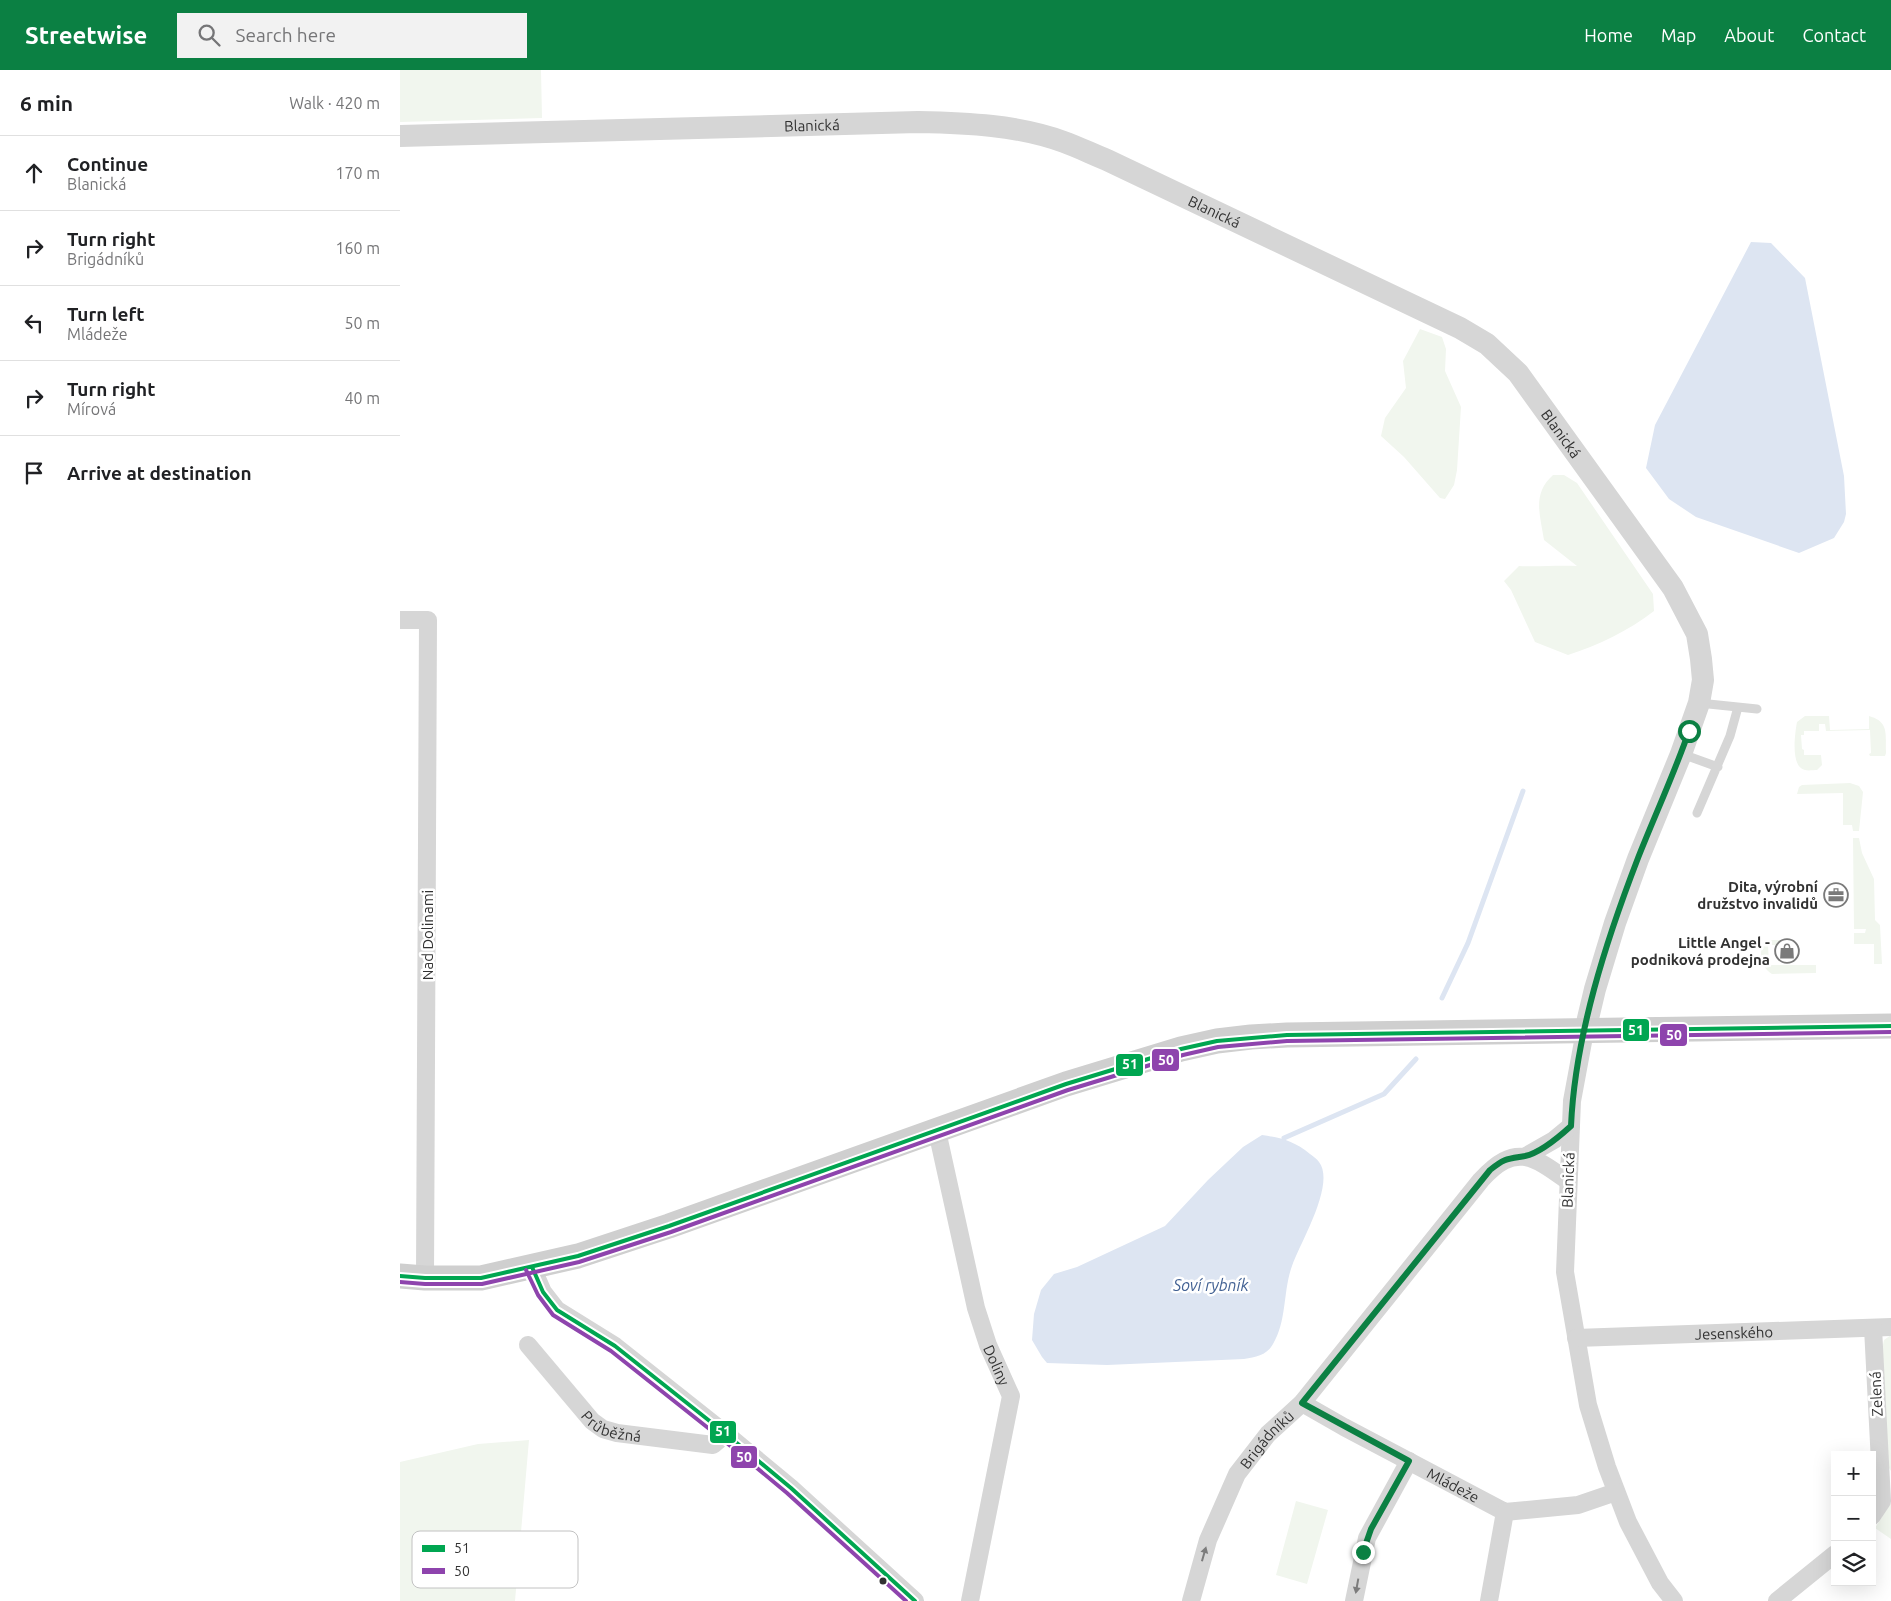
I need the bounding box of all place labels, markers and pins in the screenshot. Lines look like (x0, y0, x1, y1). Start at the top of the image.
place label: Dita, výrobní družstvo invalidů (1697, 878, 1818, 912)
office icon: Dita, výrobní družstvo invalidů (1823, 882, 1849, 908)
place label: Little Angel - podniková prodejna (1631, 934, 1770, 968)
shop icon: Little Angel - podniková prodejna (1774, 938, 1800, 964)
unlabelled marker (878, 1576, 888, 1586)

